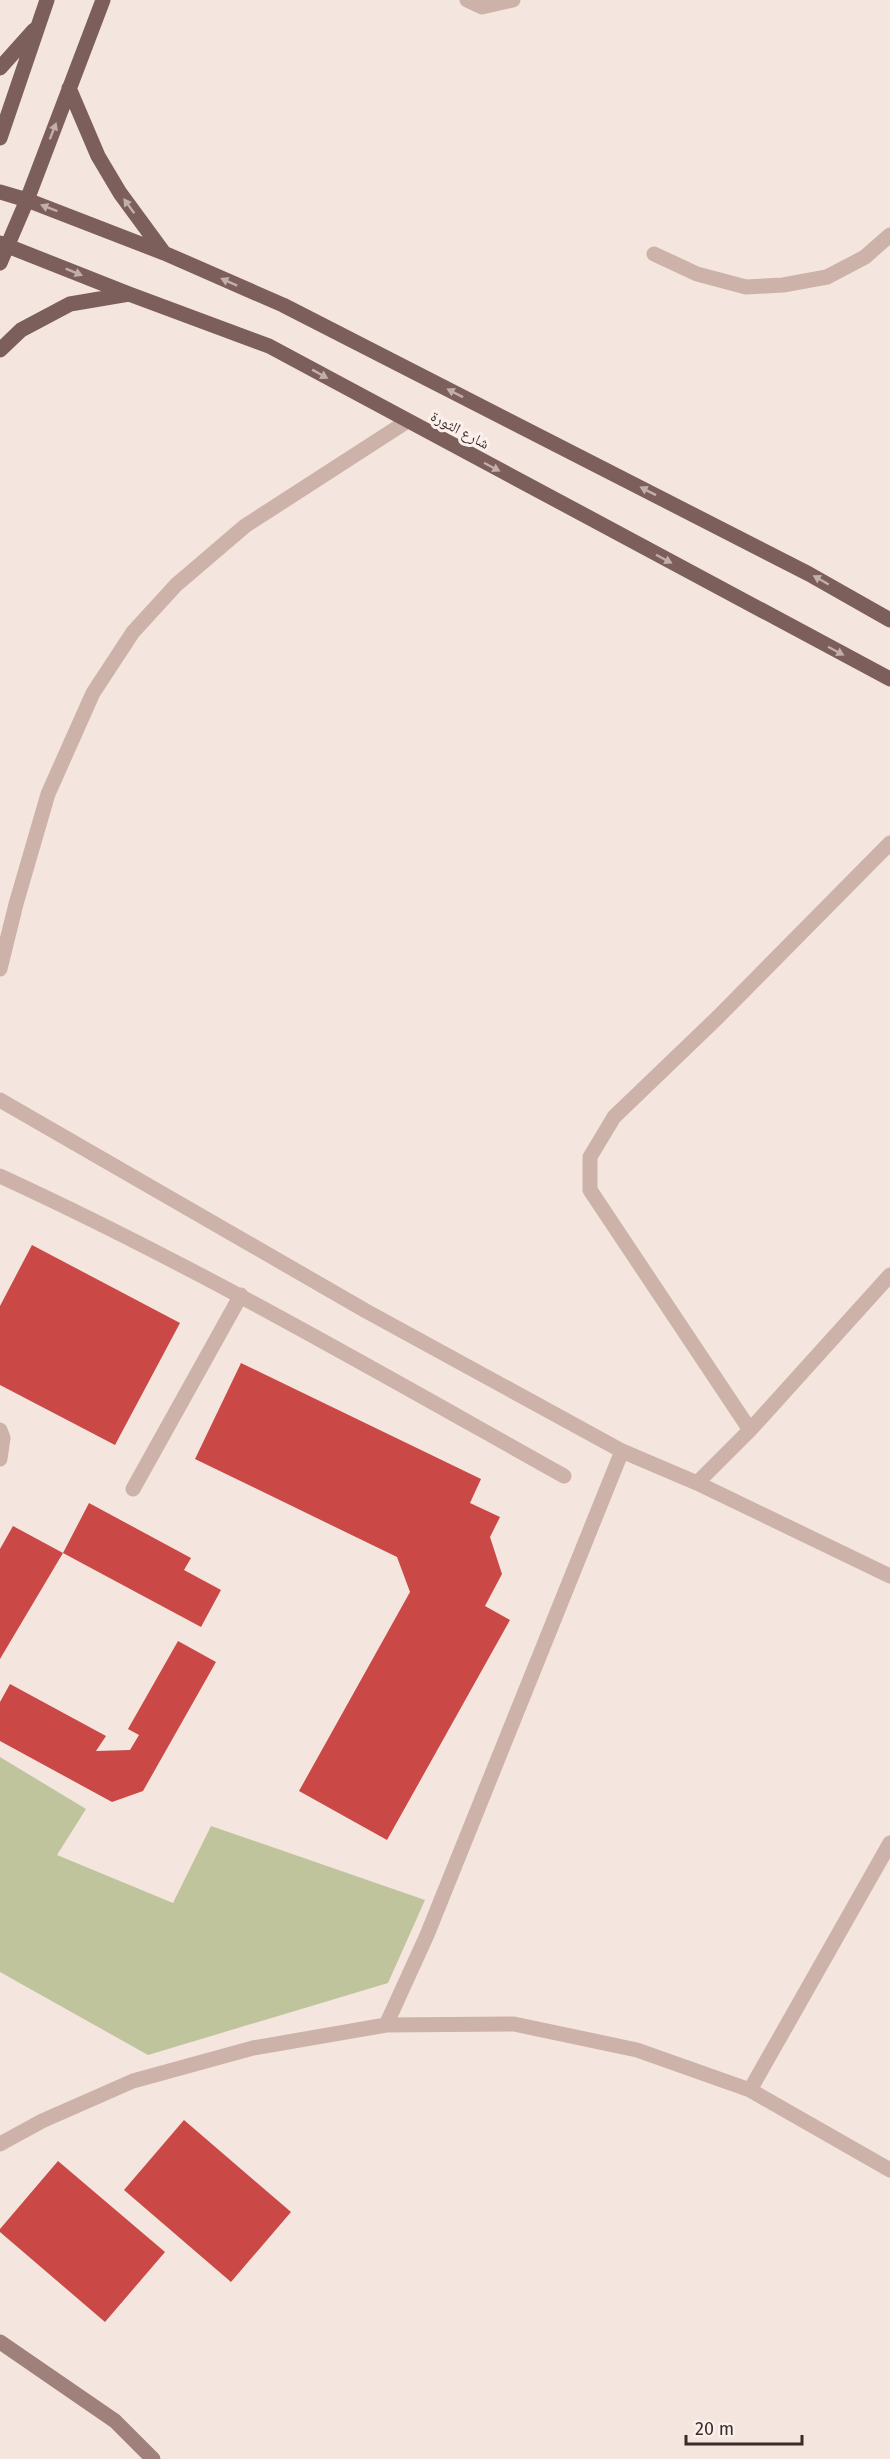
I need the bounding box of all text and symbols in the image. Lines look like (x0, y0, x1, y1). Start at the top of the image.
one-way arrow (49, 122, 58, 140)
one-way arrow (123, 198, 135, 214)
one-way arrow (39, 203, 57, 213)
one-way arrow (65, 268, 83, 277)
one-way arrow (221, 277, 238, 286)
one-way arrow (312, 369, 329, 379)
one-way arrow (447, 388, 464, 397)
street label: شارع الثورة (427, 407, 492, 454)
one-way arrow (483, 462, 500, 472)
one-way arrow (639, 486, 656, 496)
one-way arrow (655, 554, 672, 564)
one-way arrow (813, 575, 829, 586)
one-way arrow (827, 646, 844, 656)
scale bar (686, 2408, 802, 2446)
text: 20 m (695, 2418, 734, 2440)

